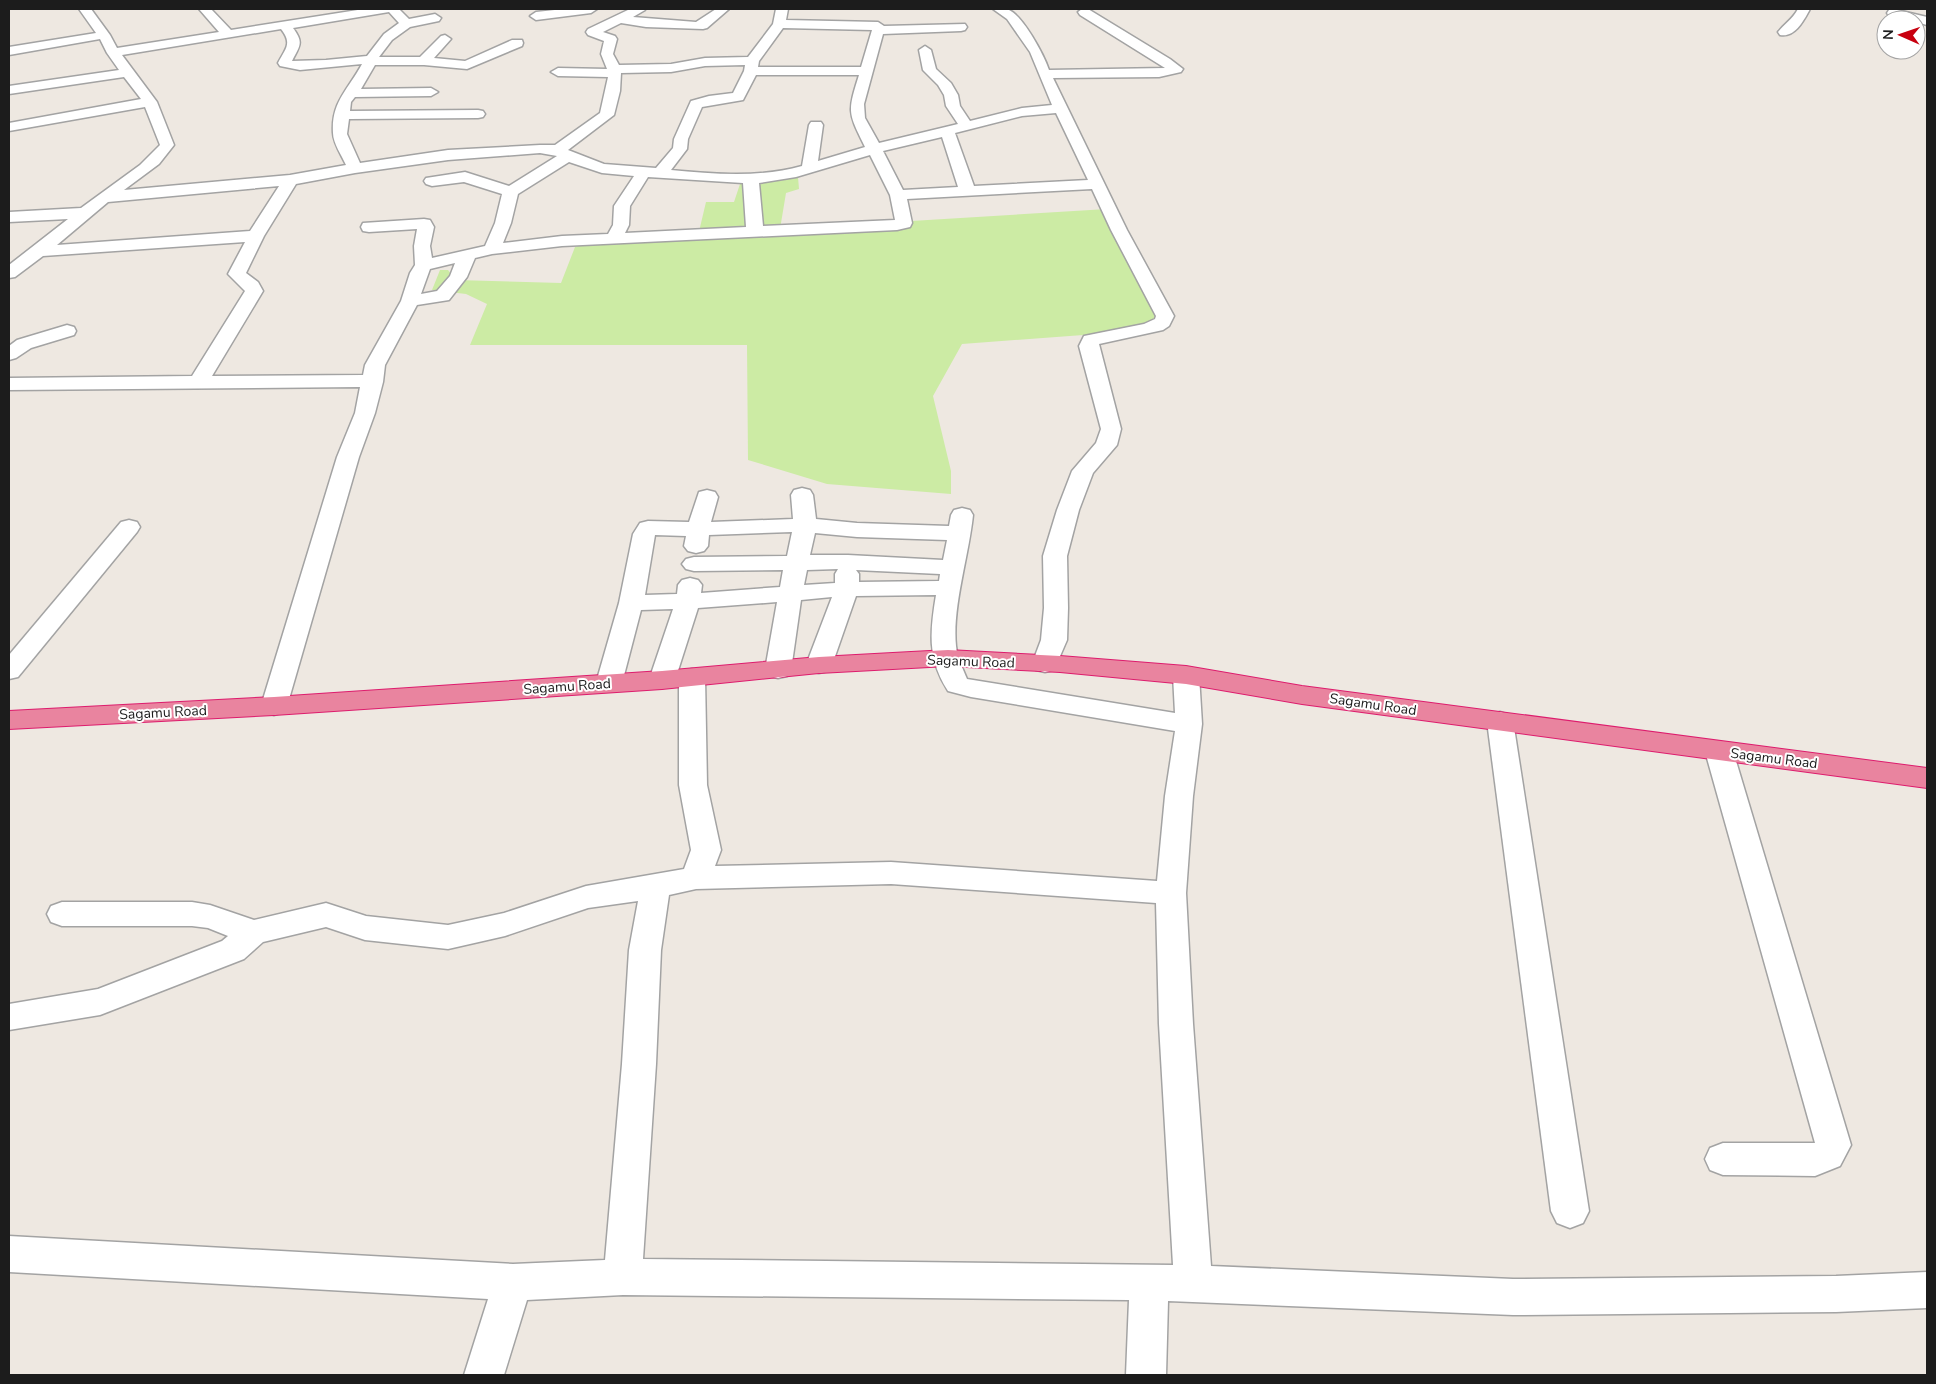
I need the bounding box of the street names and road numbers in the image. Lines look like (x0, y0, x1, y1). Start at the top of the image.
street label: Sagamu Road (927, 650, 1015, 673)
street label: Sagamu Road (523, 674, 611, 699)
street label: Sagamu Road (1328, 689, 1418, 720)
street label: Sagamu Road (119, 701, 207, 724)
street label: Sagamu Road (1729, 744, 1819, 773)

